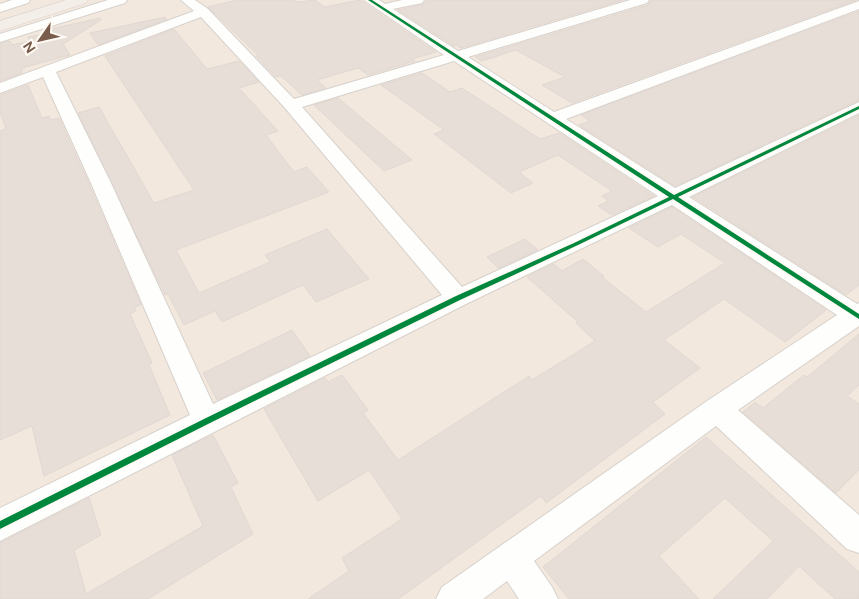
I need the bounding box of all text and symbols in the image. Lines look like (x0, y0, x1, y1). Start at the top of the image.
north arrow (15, 15, 65, 65)
text: N (19, 38, 40, 57)

